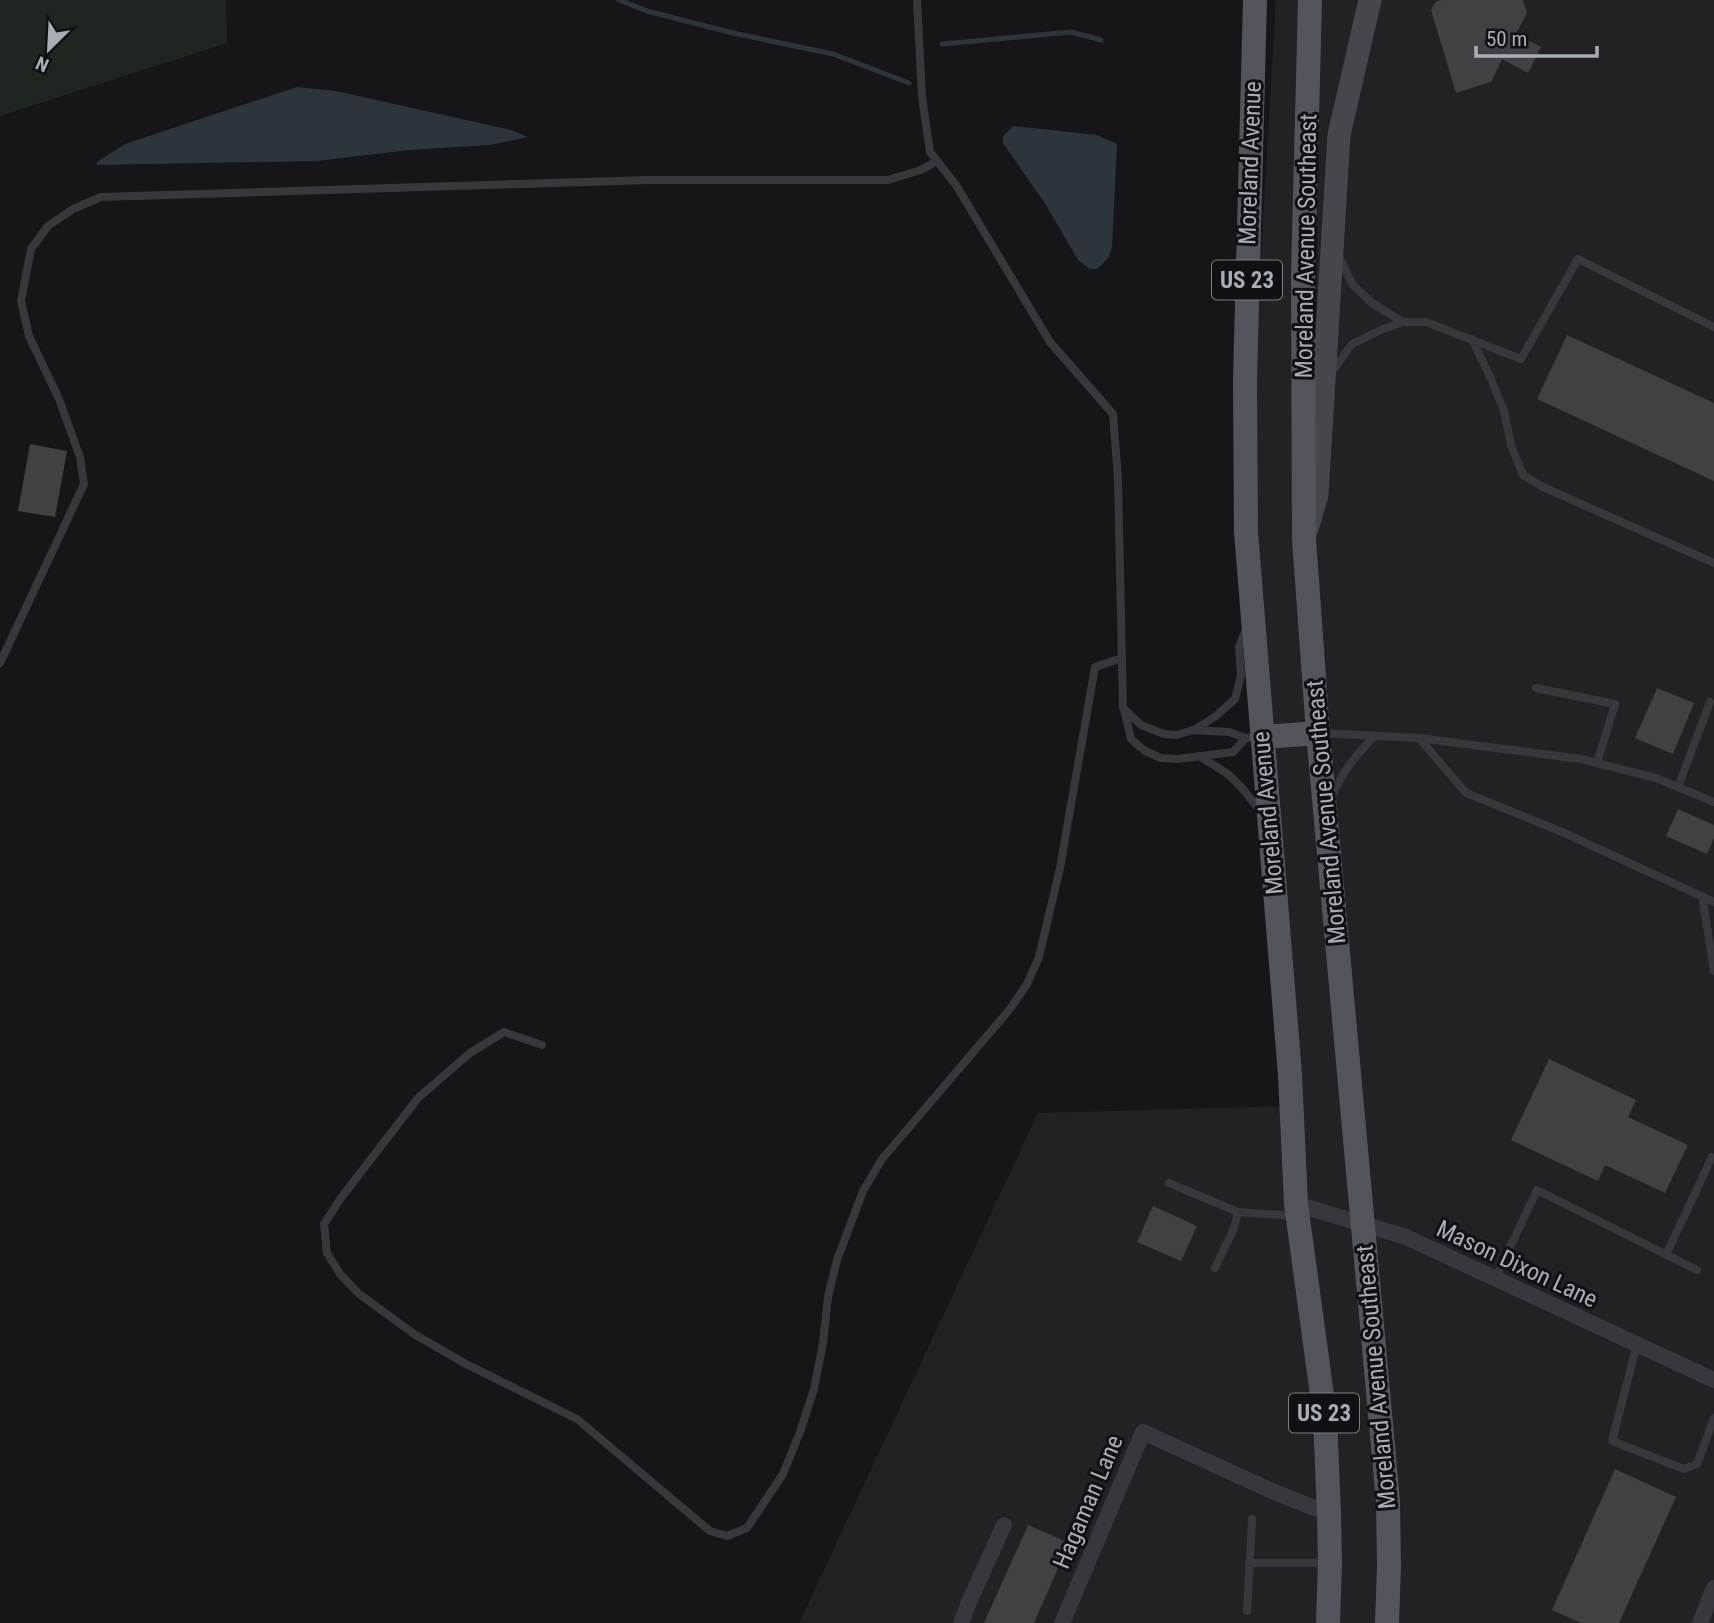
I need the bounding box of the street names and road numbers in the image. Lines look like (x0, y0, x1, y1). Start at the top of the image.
street label: Moreland Avenue (1233, 81, 1267, 245)
street label: Moreland Avenue Southeast (1290, 113, 1322, 379)
road number: US 23 (1212, 260, 1282, 300)
street label: Moreland Avenue Southeast (1301, 679, 1351, 945)
street label: Moreland Avenue (1247, 730, 1289, 896)
street label: Mason Dixon Lane (1432, 1214, 1602, 1314)
street label: Moreland Avenue Southeast (1351, 1244, 1401, 1510)
road number: US 23 (1289, 1394, 1359, 1432)
street label: Hagaman Lane (1047, 1431, 1129, 1573)

